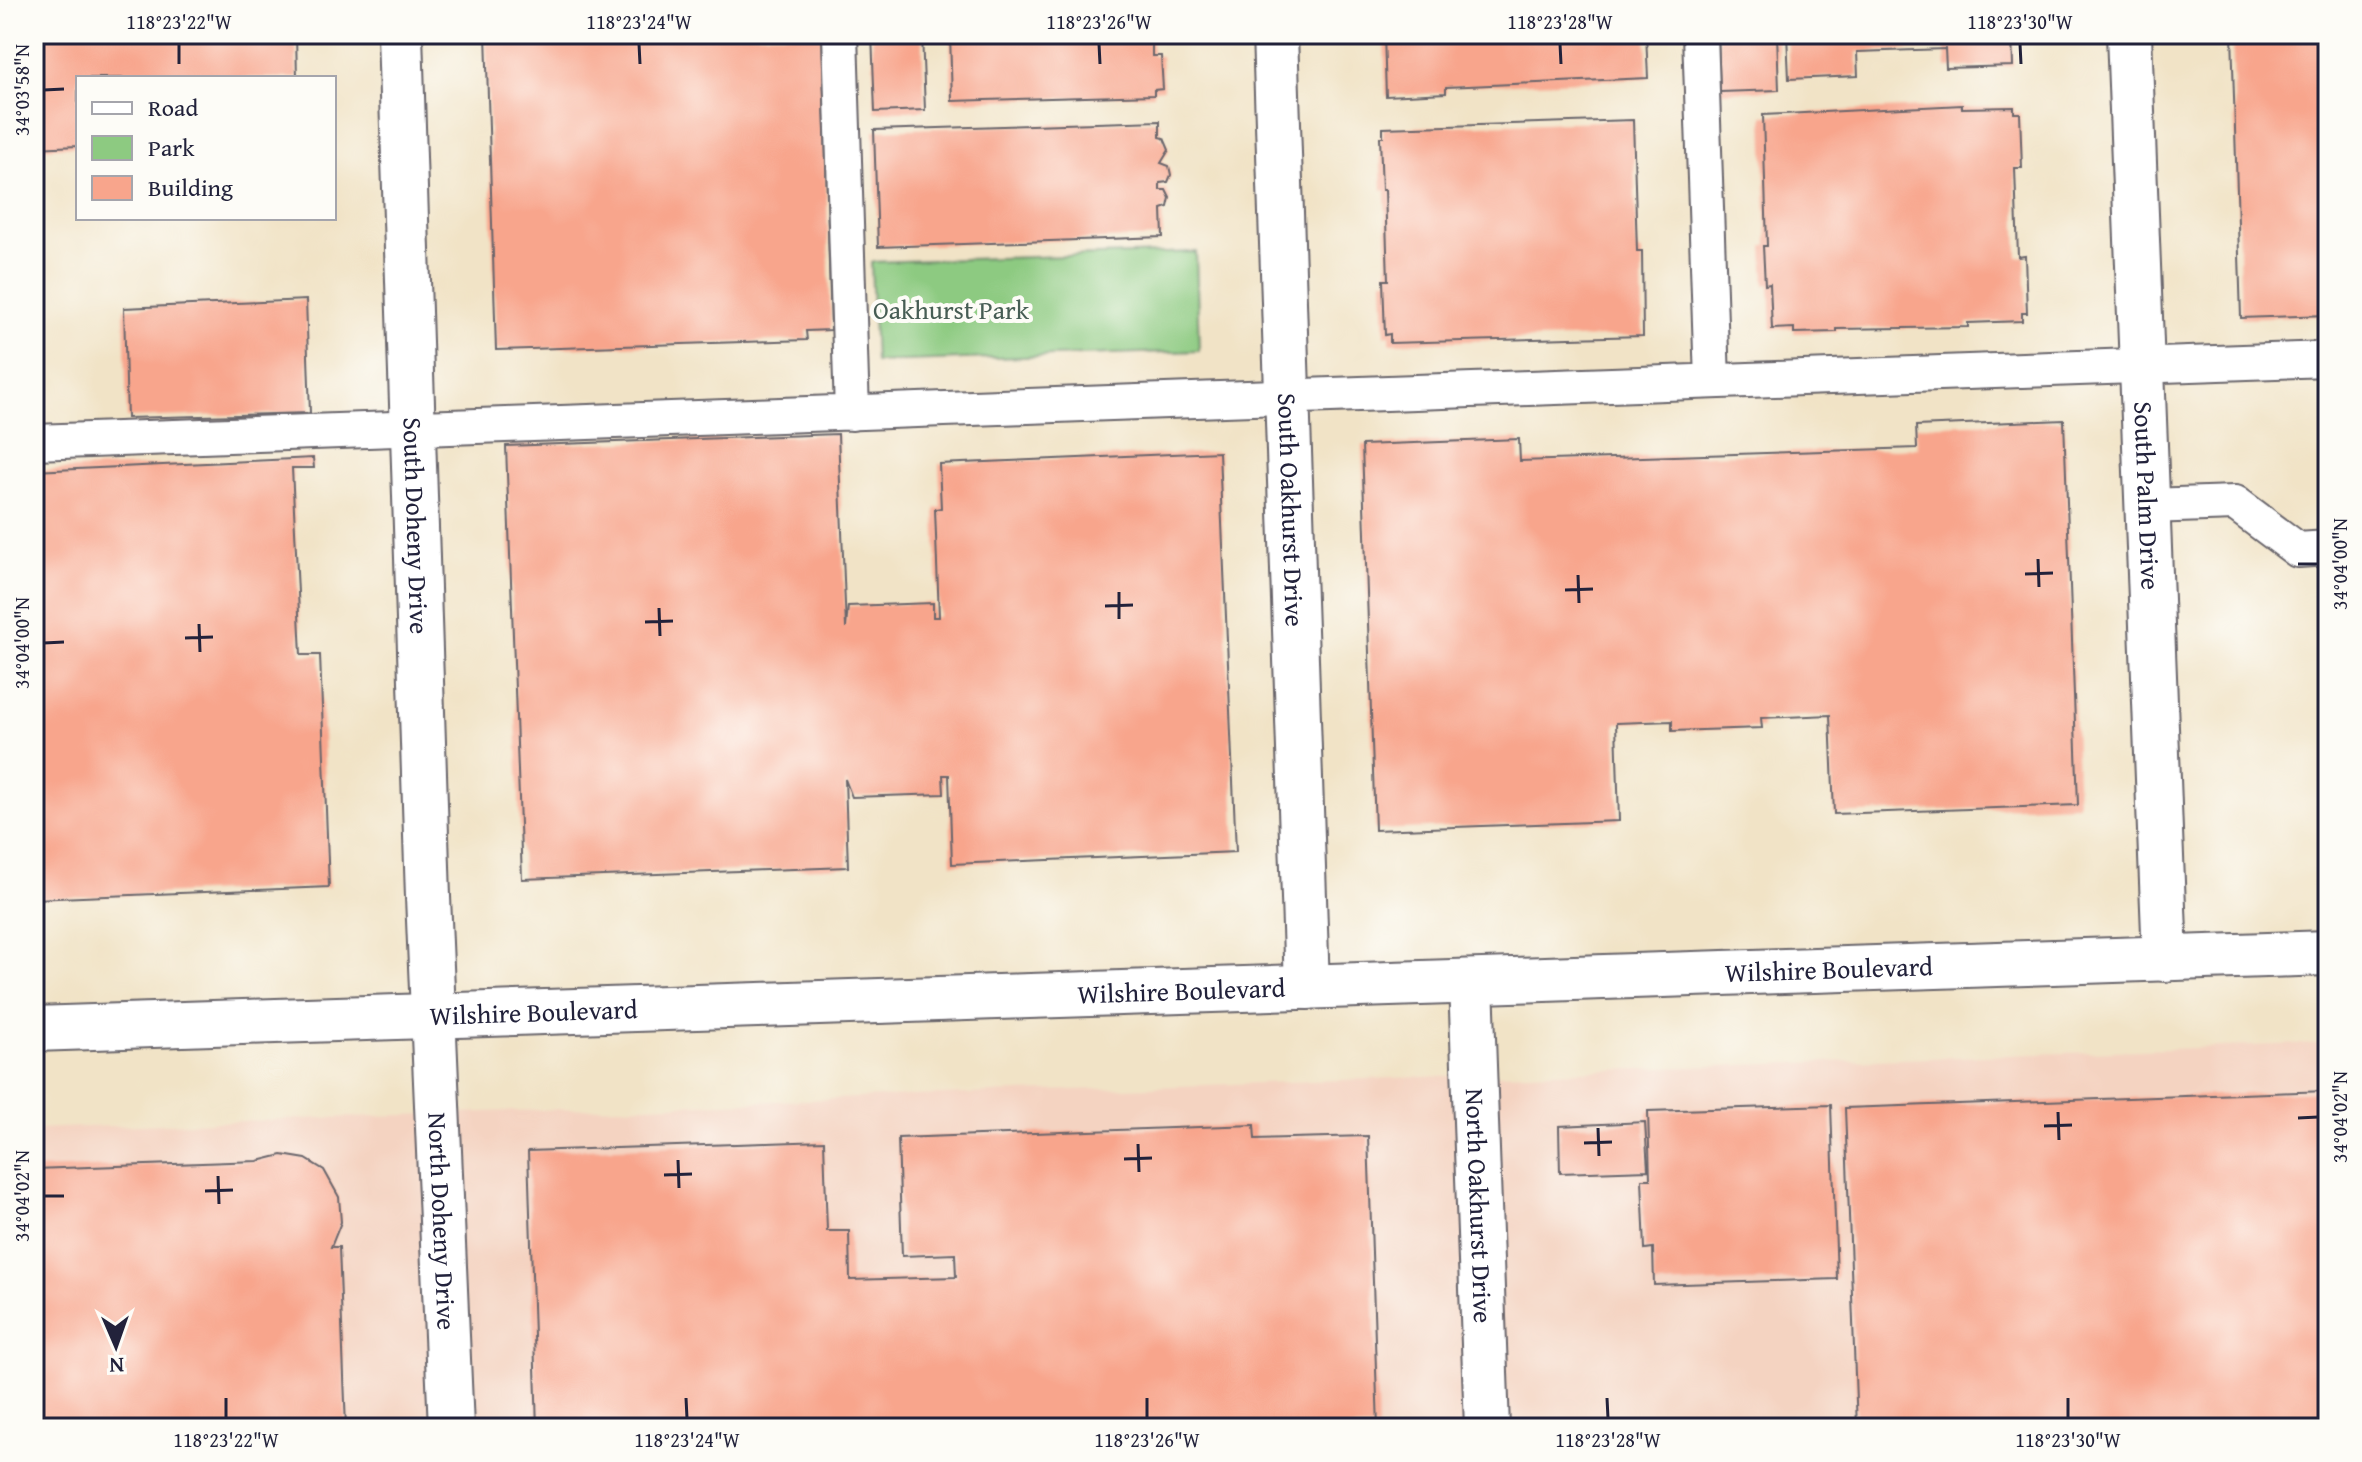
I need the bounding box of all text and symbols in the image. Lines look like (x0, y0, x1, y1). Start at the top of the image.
text: 118°23'22"W (126, 7, 232, 36)
text: 118°23'24"W (586, 7, 692, 36)
text: 118°23'26"W (1046, 7, 1152, 36)
text: 118°23'28"W (1507, 7, 1613, 36)
text: 118°23'30"W (1967, 7, 2073, 36)
text: 34°03'58"N (7, 44, 36, 136)
legend (76, 76, 336, 220)
text: Road (148, 90, 198, 125)
text: Park (148, 130, 195, 165)
text: Building (148, 170, 233, 205)
park label: Oakhurst Park (873, 290, 1030, 329)
street label: South Oakhurst Drive (1268, 392, 1315, 627)
street label: South Palm Drive (2124, 401, 2171, 591)
street label: South Doheny Drive (393, 417, 439, 635)
text: 34°04'00"N (2325, 518, 2354, 610)
text: 34°04'00"N (7, 597, 36, 689)
street label: Wilshire Boulevard (1724, 946, 1934, 992)
street label: Wilshire Boulevard (1077, 968, 1286, 1013)
street label: Wilshire Boulevard (429, 989, 638, 1035)
text: 34°04'02"N (2325, 1071, 2354, 1163)
street label: North Oakhurst Drive (1456, 1088, 1503, 1324)
street label: North Doheny Drive (418, 1111, 467, 1331)
text: 34°04'02"N (7, 1150, 36, 1242)
north arrow (76, 1306, 156, 1386)
text: N (109, 1350, 125, 1382)
text: 118°23'22"W (173, 1425, 279, 1454)
text: 118°23'24"W (634, 1425, 740, 1454)
text: 118°23'26"W (1094, 1425, 1200, 1454)
text: 118°23'28"W (1555, 1425, 1661, 1454)
text: 118°23'30"W (2015, 1425, 2121, 1454)

